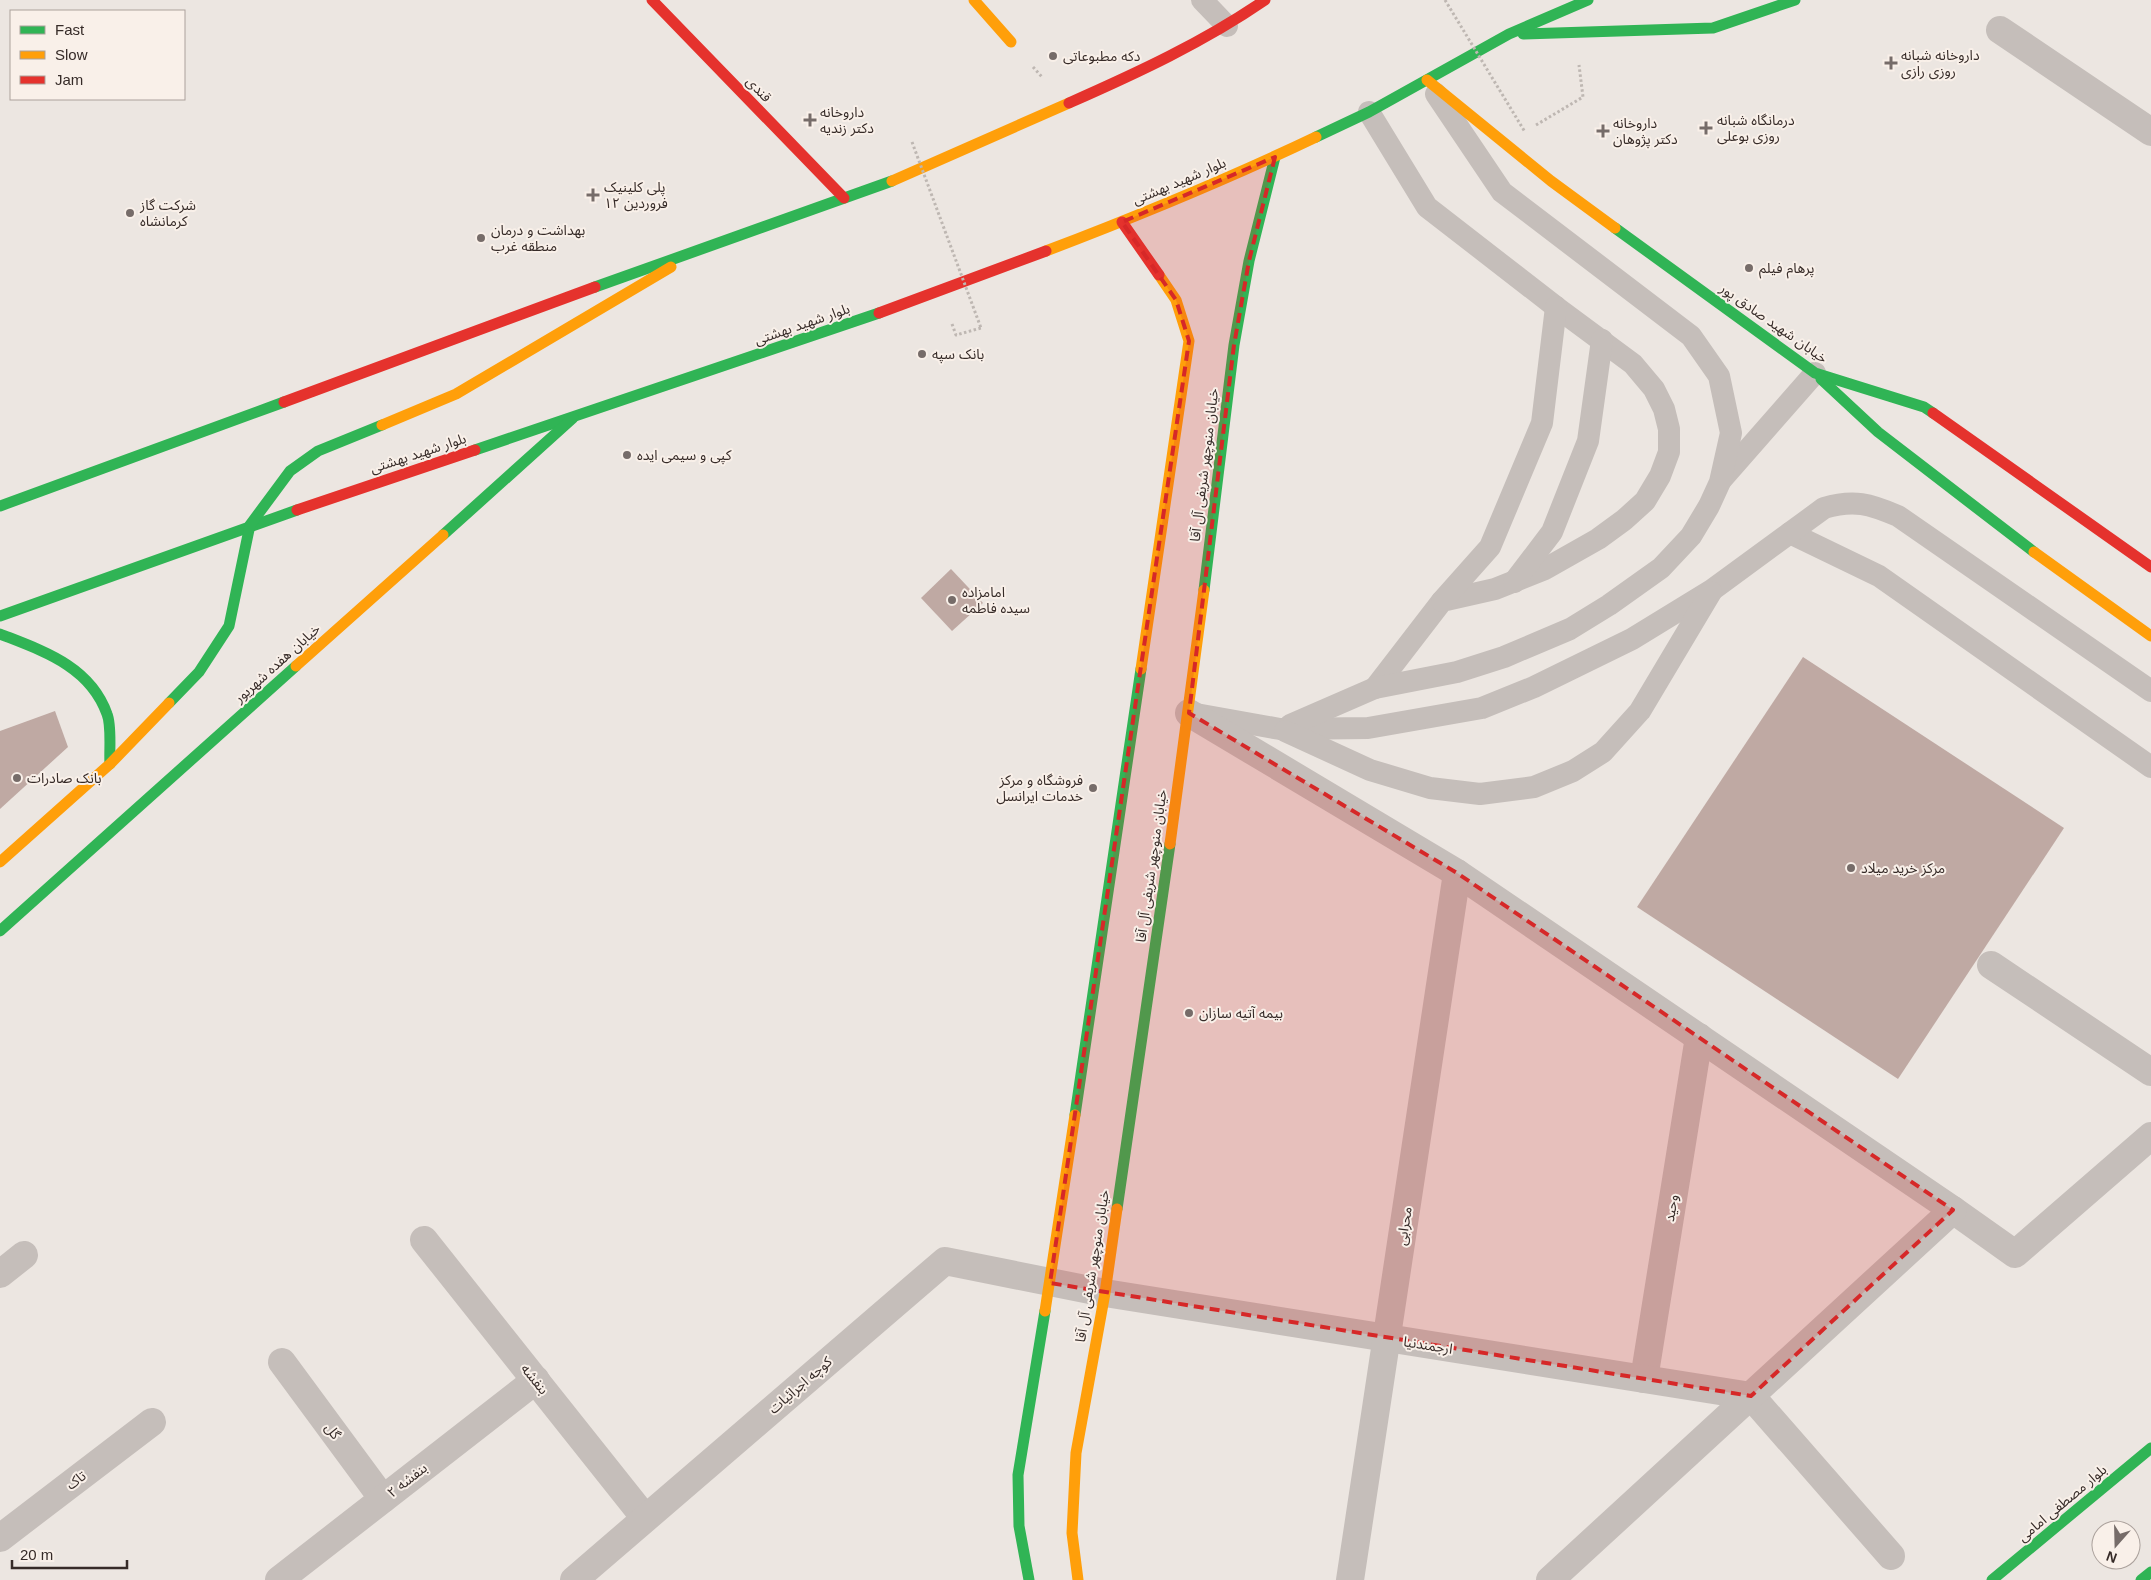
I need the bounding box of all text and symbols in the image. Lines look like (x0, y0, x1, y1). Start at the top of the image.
legend (10, 10, 185, 100)
text: Fast (55, 21, 85, 38)
text: Slow (55, 46, 88, 63)
place label: داروخانه شبانه روزی رازی (1901, 47, 1980, 80)
place label: دکه مطبوعاتی (1063, 48, 1141, 65)
marker: دکه مطبوعاتی (1047, 50, 1059, 62)
marker: داروخانه شبانه روزی رازی (1885, 57, 1897, 69)
text: Jam (55, 71, 83, 88)
street label: قندی (742, 73, 775, 106)
place label: داروخانه دکتر زندیه (820, 104, 874, 137)
place label: درمانگاه شبانه روزی بوعلی (1717, 112, 1795, 145)
marker: داروخانه دکتر زندیه (804, 114, 816, 126)
place label: داروخانه دکتر پژوهان (1613, 115, 1678, 149)
marker: درمانگاه شبانه روزی بوعلی (1699, 121, 1713, 135)
marker: داروخانه دکتر پژوهان (1597, 125, 1609, 137)
street label: بلوار شهید بهشتی (1130, 154, 1229, 209)
place label: پلی کلینیک ۱۲ فروردین (604, 179, 668, 212)
marker: پلی کلینیک ۱۲ فروردین (586, 188, 600, 202)
place label: شرکت گاز کرمانشاه (139, 197, 196, 230)
marker: شرکت گاز کرمانشاه (124, 207, 136, 219)
place label: بهداشت و درمان منطقه غرب (491, 222, 585, 255)
marker: بهداشت و درمان منطقه غرب (475, 232, 487, 244)
place label: پرهام فیلم (1759, 260, 1815, 279)
marker: پرهام فیلم (1743, 262, 1755, 274)
street label: خیابان شهید صادق پور (1715, 279, 1831, 368)
street label: بلوار شهید بهشتی (752, 300, 852, 349)
place label: بانک سپه (932, 346, 984, 364)
marker: بانک سپه (916, 348, 928, 360)
street label: خیابان منوچهر شریفی آل آقا (1187, 387, 1223, 543)
street label: بلوار شهید بهشتی (368, 430, 468, 477)
place label: کپی و سیمی ایده (637, 447, 732, 465)
marker: کپی و سیمی ایده (621, 449, 633, 461)
place label: امامزاده سیده فاطمه (962, 584, 1030, 616)
marker: امامزاده سیده فاطمه (946, 594, 958, 606)
street label: خیابان هفده شهریور (230, 620, 324, 707)
place label: بانک صادرات (27, 770, 102, 787)
marker: بانک صادرات (11, 772, 23, 784)
place label: فروشگاه و مرکز خدمات ایرانسل (996, 772, 1083, 805)
marker: فروشگاه و مرکز خدمات ایرانسل (1087, 782, 1099, 794)
street label: خیابان منوچهر شریفی آل آقا (1132, 788, 1172, 944)
place label: مرکز خرید میلاد (1861, 860, 1945, 877)
marker: مرکز خرید میلاد (1845, 862, 1857, 874)
place label: بیمه آتیه سازان (1199, 1005, 1283, 1022)
marker: بیمه آتیه سازان (1183, 1007, 1195, 1019)
street label: خیابان منوچهر شریفی آل آقا (1072, 1189, 1114, 1344)
street label: وحید (1661, 1193, 1682, 1223)
street label: محرابی (1393, 1206, 1416, 1247)
street label: ارجمندنیا (1402, 1333, 1454, 1358)
street label: کوچه اجرائیات (765, 1353, 836, 1418)
street label: بنفشه (518, 1361, 552, 1398)
street label: گل (321, 1420, 344, 1443)
street label: بنفشه ۲ (384, 1459, 430, 1501)
street label: بلوار مصطفی امامی (2014, 1461, 2110, 1546)
street label: تاک (63, 1467, 89, 1493)
north arrow (2091, 1520, 2141, 1570)
scale bar (12, 1538, 128, 1570)
text: 20 m (20, 1546, 53, 1563)
text: N (2104, 1548, 2119, 1566)

